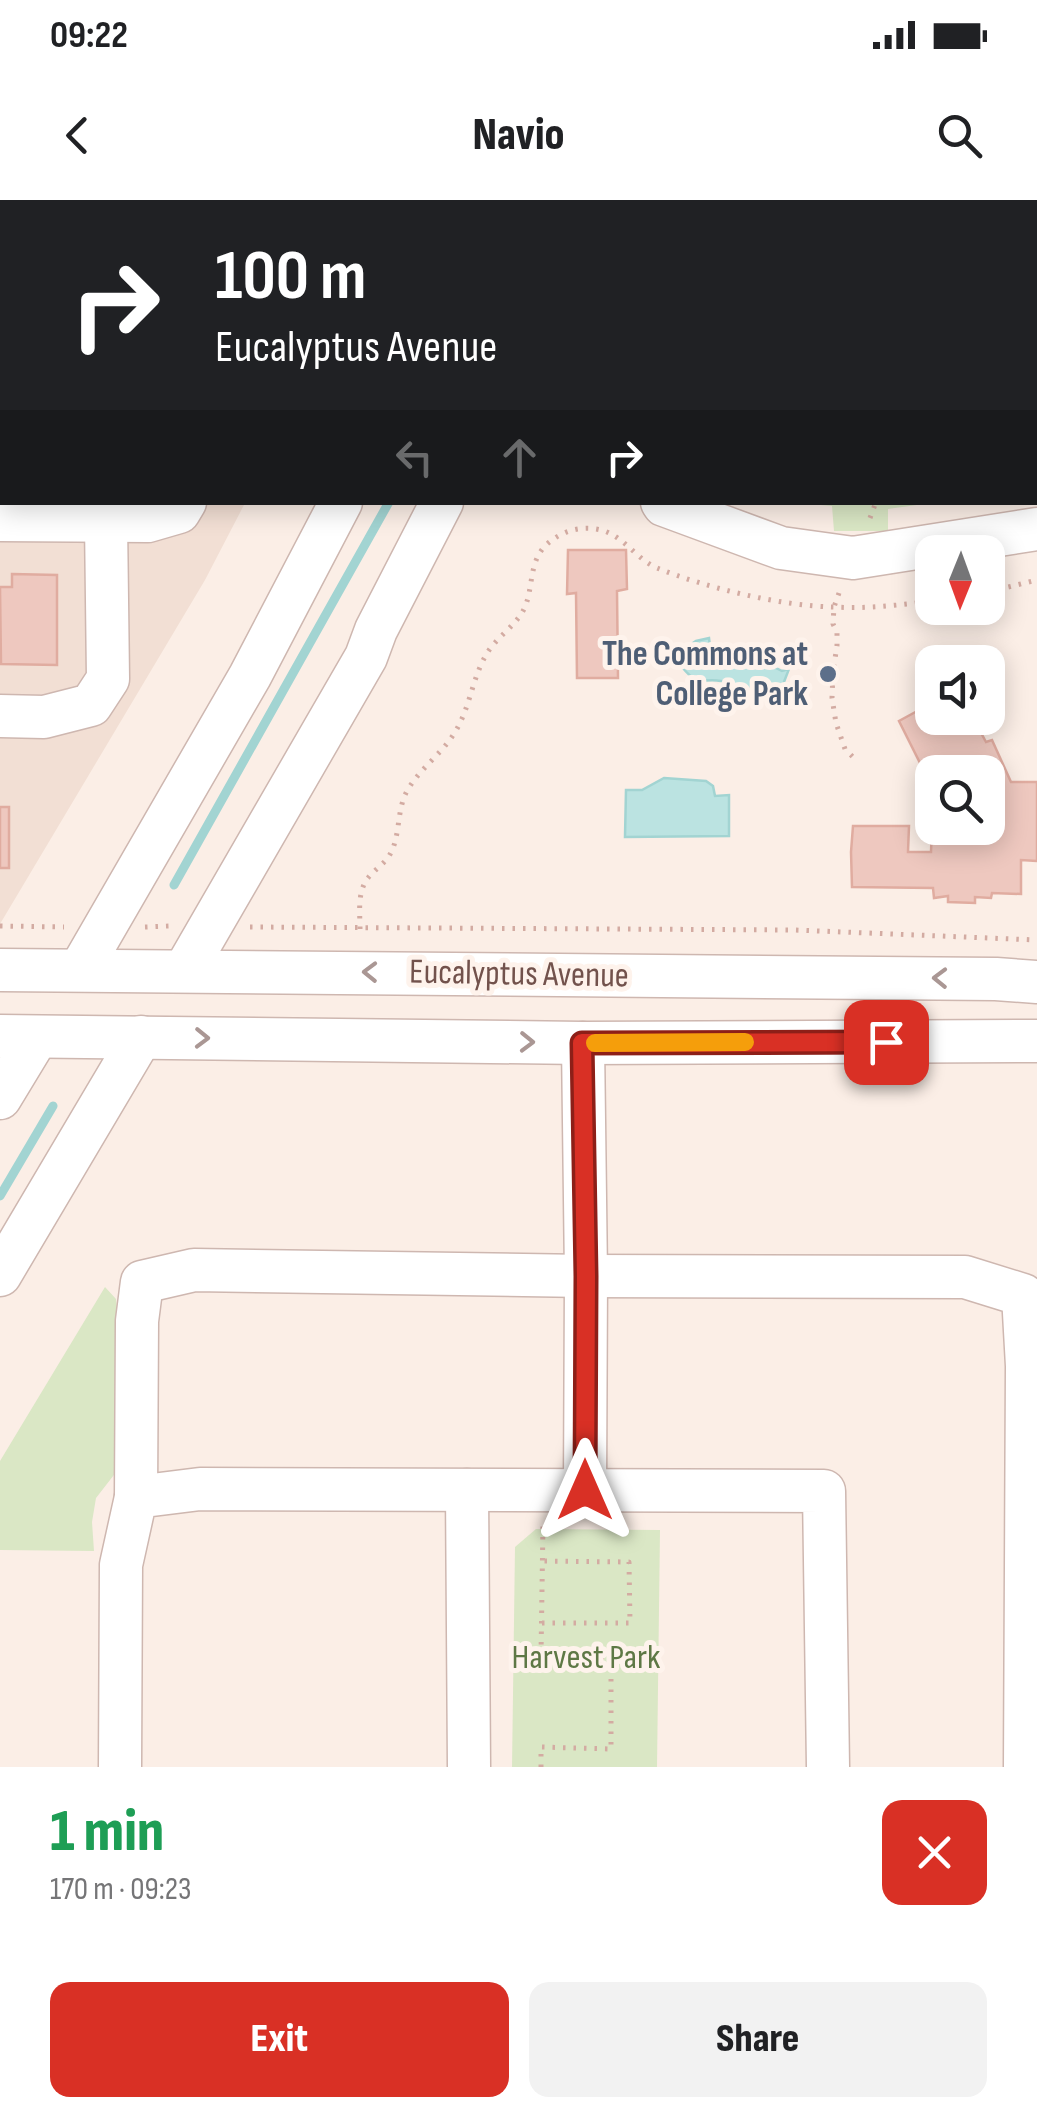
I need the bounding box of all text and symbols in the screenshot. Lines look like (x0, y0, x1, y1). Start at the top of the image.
text: 09:22 (50, 13, 128, 58)
icon: back (50, 108, 105, 163)
text: Navio (472, 108, 565, 163)
icon: search (932, 108, 987, 163)
text: 100 m (215, 235, 366, 319)
icon: right (50, 240, 180, 370)
text: Eucalyptus Avenue (215, 320, 497, 375)
icon: left (387, 430, 442, 485)
icon: ahead (492, 430, 547, 485)
icon: right (597, 430, 652, 485)
north arrow (915, 535, 1005, 625)
map controls (915, 535, 1005, 845)
place label: The Commons at College Park (602, 633, 808, 716)
button: sound (915, 645, 1005, 735)
marker: The Commons at College Park (817, 663, 839, 685)
button: search (915, 755, 1005, 845)
street label: Eucalyptus Avenue (409, 951, 629, 997)
one-way arrow (361, 962, 377, 983)
one-way arrow (931, 968, 947, 989)
pin (844, 1000, 929, 1085)
icon: arrive (859, 1015, 914, 1070)
one-way arrow (196, 1027, 211, 1049)
one-way arrow (520, 1031, 536, 1053)
position arrow (533, 1438, 637, 1542)
park label: Harvest Park (512, 1636, 661, 1679)
text: 1 min (50, 1796, 164, 1868)
button: close (882, 1800, 987, 1905)
text: 170 m · 09:23 (50, 1870, 191, 1909)
button: Exit (50, 1982, 509, 2097)
button: Share (529, 1982, 987, 2097)

